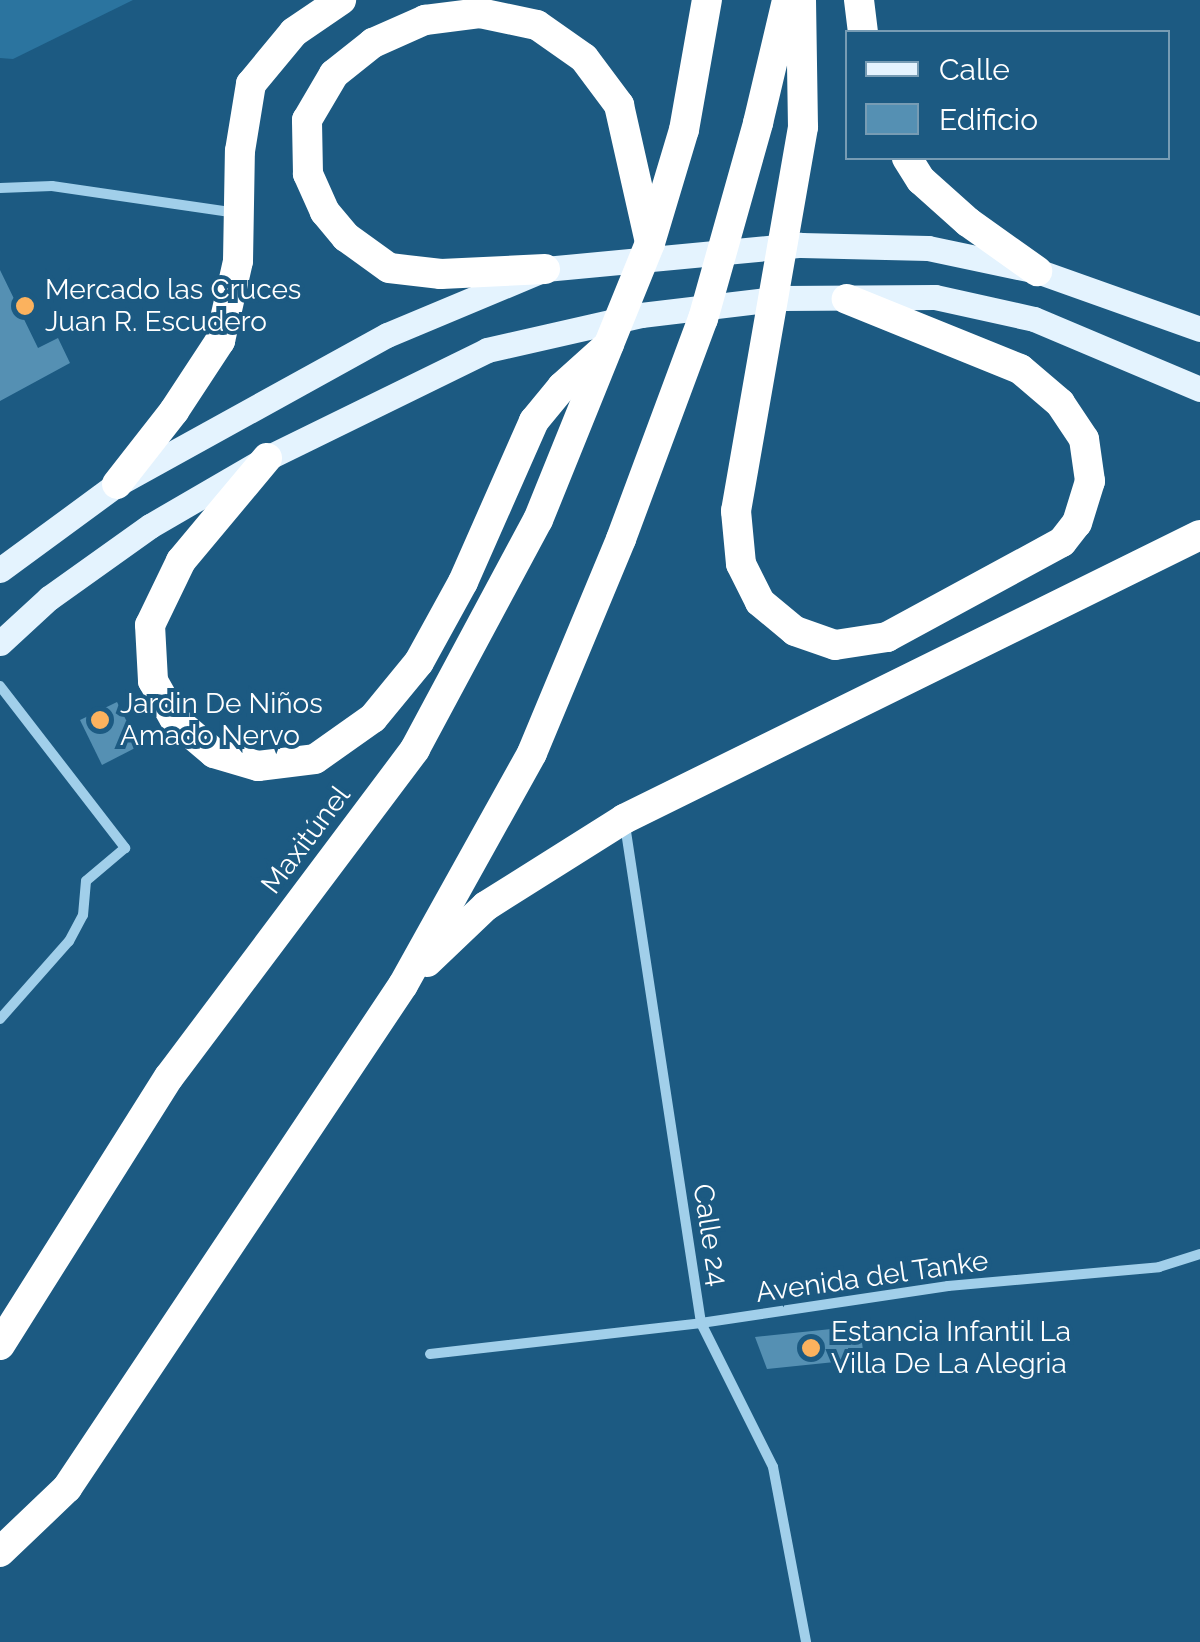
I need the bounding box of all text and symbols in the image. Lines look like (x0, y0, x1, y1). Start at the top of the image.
legend (845, 30, 1170, 160)
text: Calle (939, 52, 1010, 87)
text: Edificio (939, 102, 1038, 137)
place label: Mercado las Cruces Juan R. Escudero (45, 273, 301, 339)
marker: Mercado las Cruces Juan R. Escudero (14, 295, 36, 317)
place label: Jardin De Niños Amado Nervo (120, 687, 323, 753)
marker: Jardin De Niños Amado Nervo (89, 709, 111, 731)
street label: Maxitúnel (255, 779, 357, 901)
street label: Calle 24 (685, 1181, 735, 1289)
street label: Avenida del Tanke (753, 1244, 991, 1310)
place label: Estancia Infantil La Villa De La Alegria (831, 1315, 1072, 1381)
marker: Estancia Infantil La Villa De La Alegria (800, 1337, 822, 1359)

